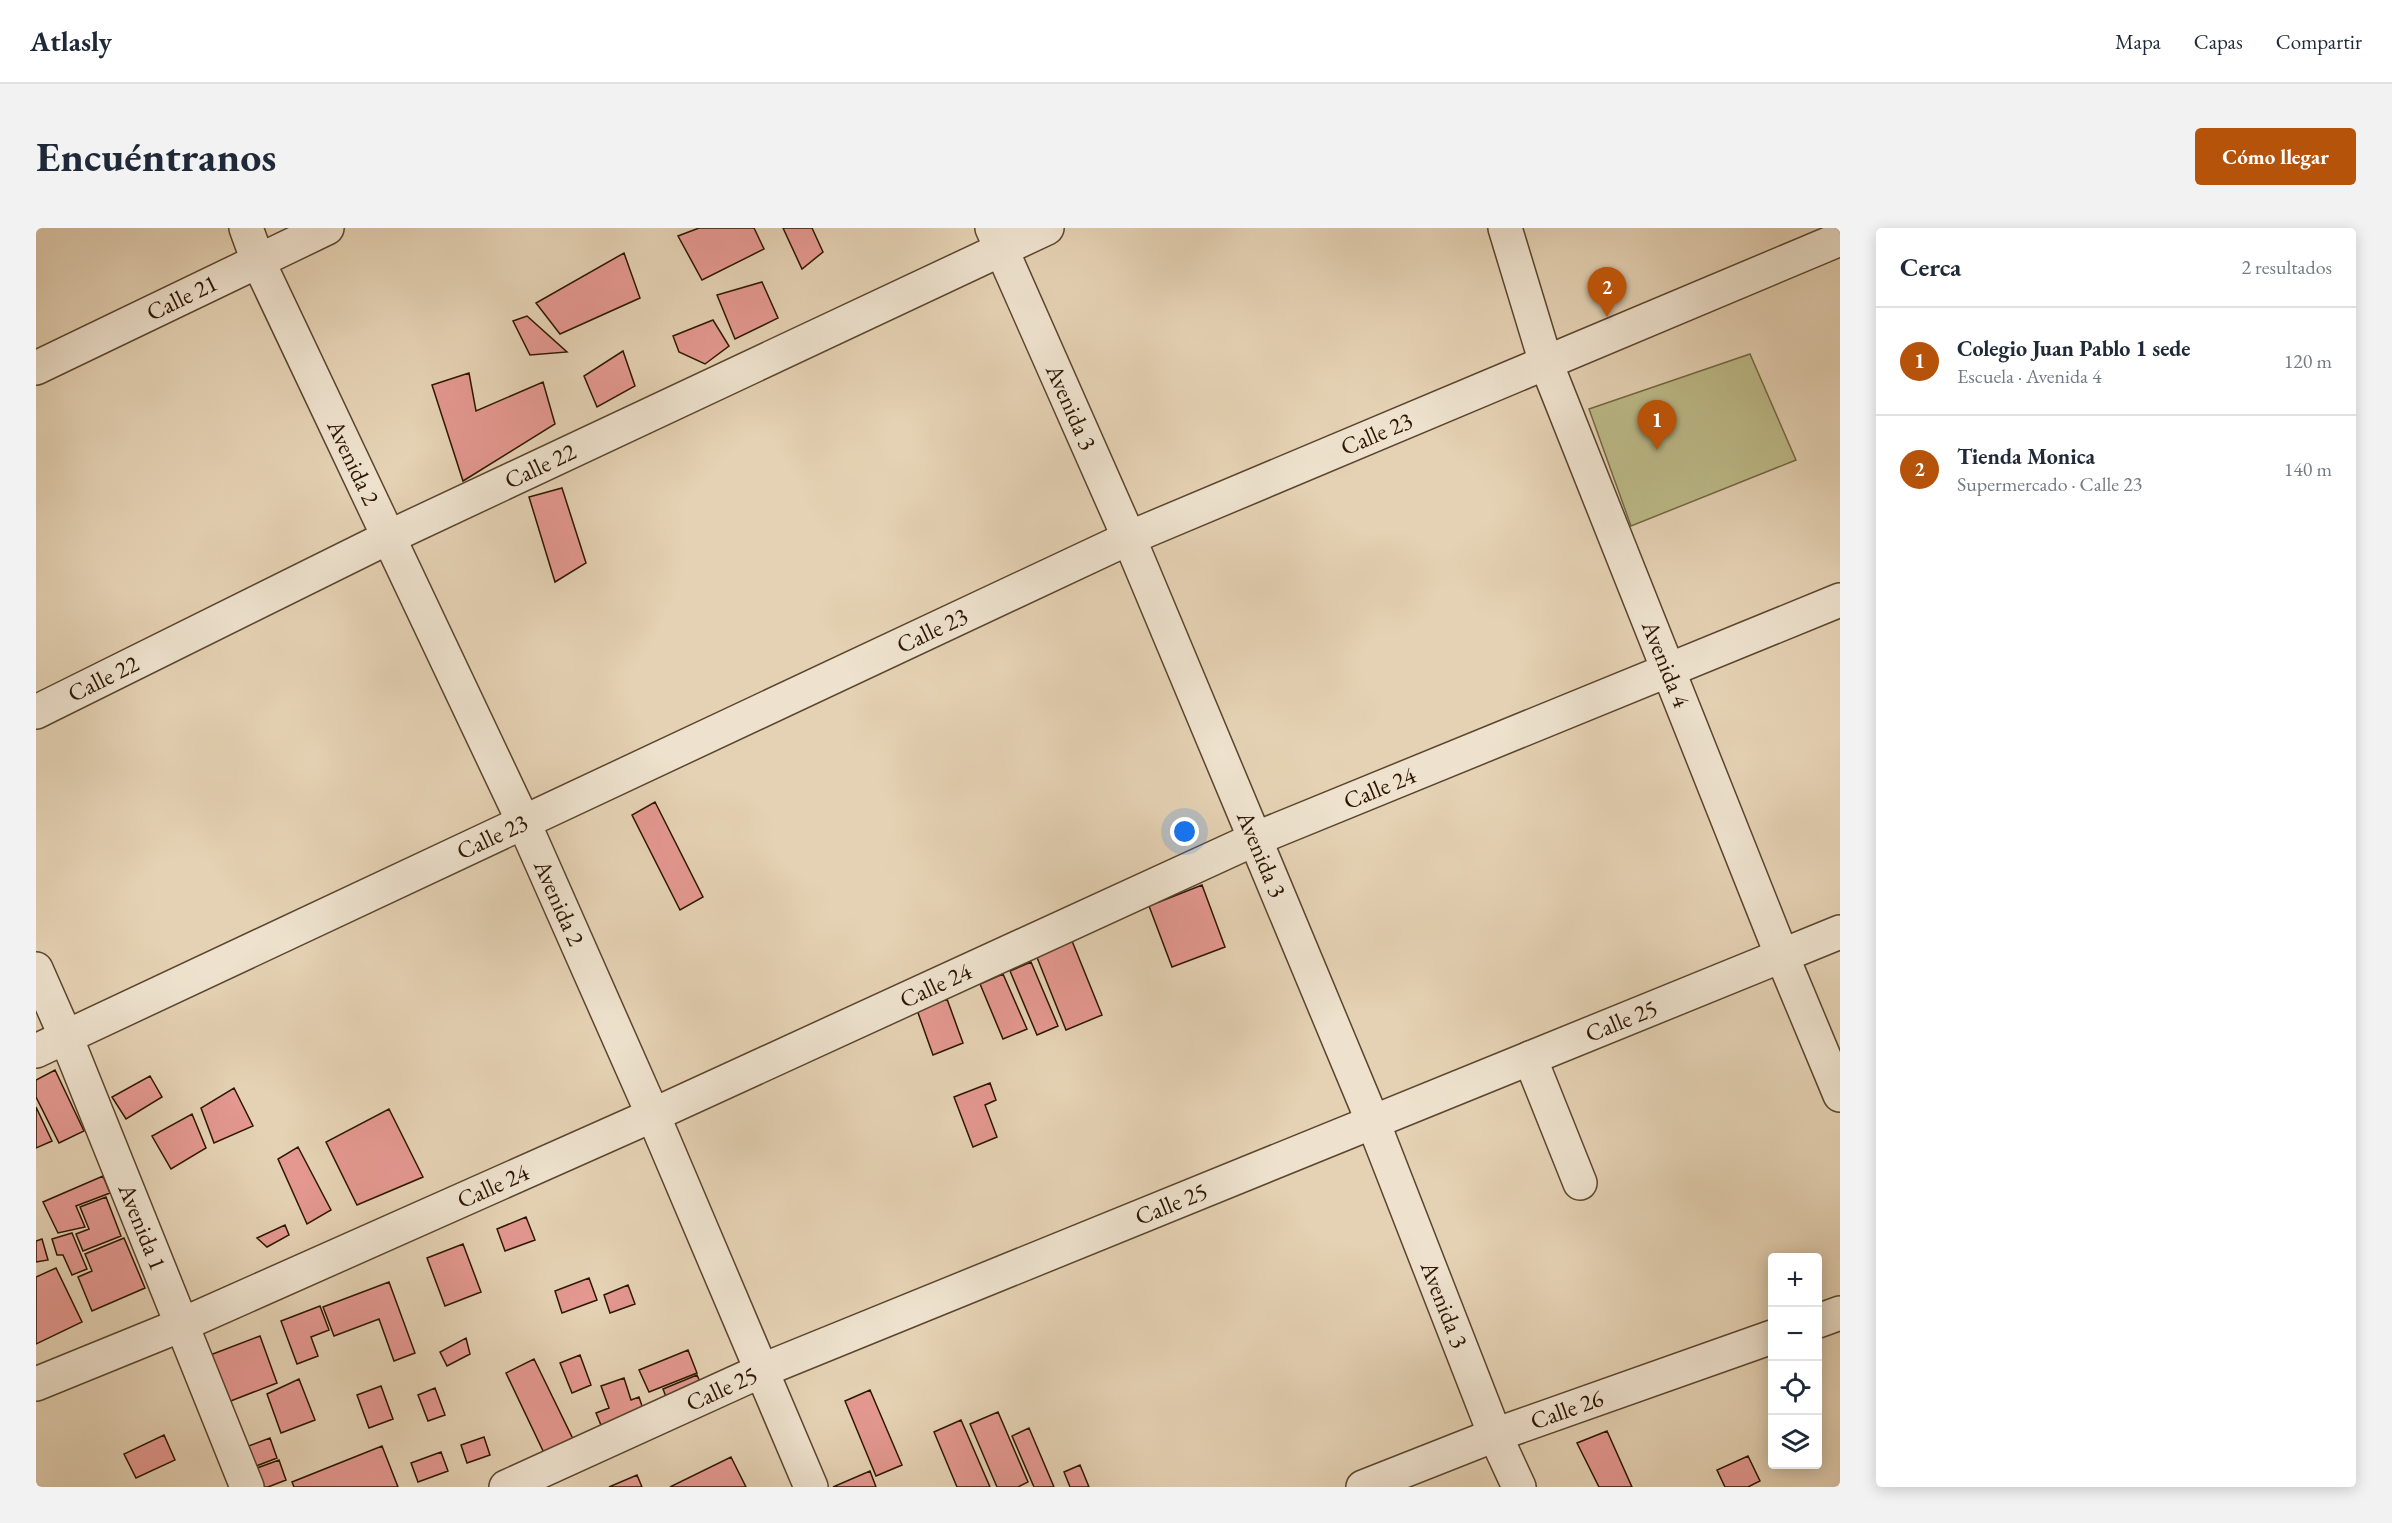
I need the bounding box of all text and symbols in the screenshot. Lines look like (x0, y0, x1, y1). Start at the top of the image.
text: Atlasly (30, 23, 112, 59)
text: Mapa (2115, 28, 2161, 55)
text: Capas (2194, 28, 2243, 55)
text: Compartir (2276, 28, 2362, 55)
button: Cómo llegar (2195, 128, 2356, 185)
text: Encuéntranos (36, 129, 276, 184)
text: Cerca (1900, 250, 1961, 284)
text: 2 resultados (2241, 254, 2332, 280)
street label: Calle 21 (141, 267, 222, 328)
pin: 2 (1588, 268, 1626, 317)
text: Colegio Juan Pablo 1 sede (1957, 334, 2190, 363)
text: 1 (1914, 348, 1925, 374)
text: 120 m (2284, 348, 2332, 374)
street label: Avenida 3 (1039, 358, 1104, 455)
text: Escuela · Avenida 4 (1957, 363, 2102, 389)
pin: 1 (1638, 400, 1676, 450)
street label: Calle 23 (1336, 405, 1417, 462)
street label: Avenida 2 (320, 414, 387, 510)
street label: Calle 22 (499, 435, 581, 496)
text: Tienda Monica (1957, 442, 2095, 471)
text: 2 (1914, 456, 1925, 482)
text: 140 m (2284, 456, 2332, 482)
text: Supermercado · Calle 23 (1957, 471, 2142, 497)
street label: Calle 23 (891, 600, 973, 660)
street label: Avenida 4 (1635, 615, 1698, 712)
street label: Calle 22 (62, 647, 144, 709)
street label: Calle 24 (1339, 759, 1421, 816)
street label: Avenida 3 (1230, 805, 1294, 902)
street label: Calle 23 (451, 806, 533, 866)
your location (1170, 817, 1199, 846)
street label: Avenida 2 (527, 854, 592, 951)
street label: Calle 24 (895, 955, 977, 1015)
street label: Calle 25 (1580, 992, 1662, 1049)
street label: Calle 24 (452, 1156, 534, 1215)
street label: Calle 25 (1130, 1175, 1212, 1232)
street label: Avenida 1 (111, 1178, 174, 1275)
map controls (1768, 1253, 1822, 1469)
button: + (1768, 1253, 1822, 1307)
street label: Avenida 3 (1413, 1256, 1476, 1353)
button: − (1768, 1307, 1822, 1361)
street label: Calle 25 (681, 1359, 762, 1418)
button: locate (1768, 1361, 1822, 1415)
street label: Calle 26 (1526, 1382, 1607, 1436)
button: layers (1768, 1415, 1822, 1469)

